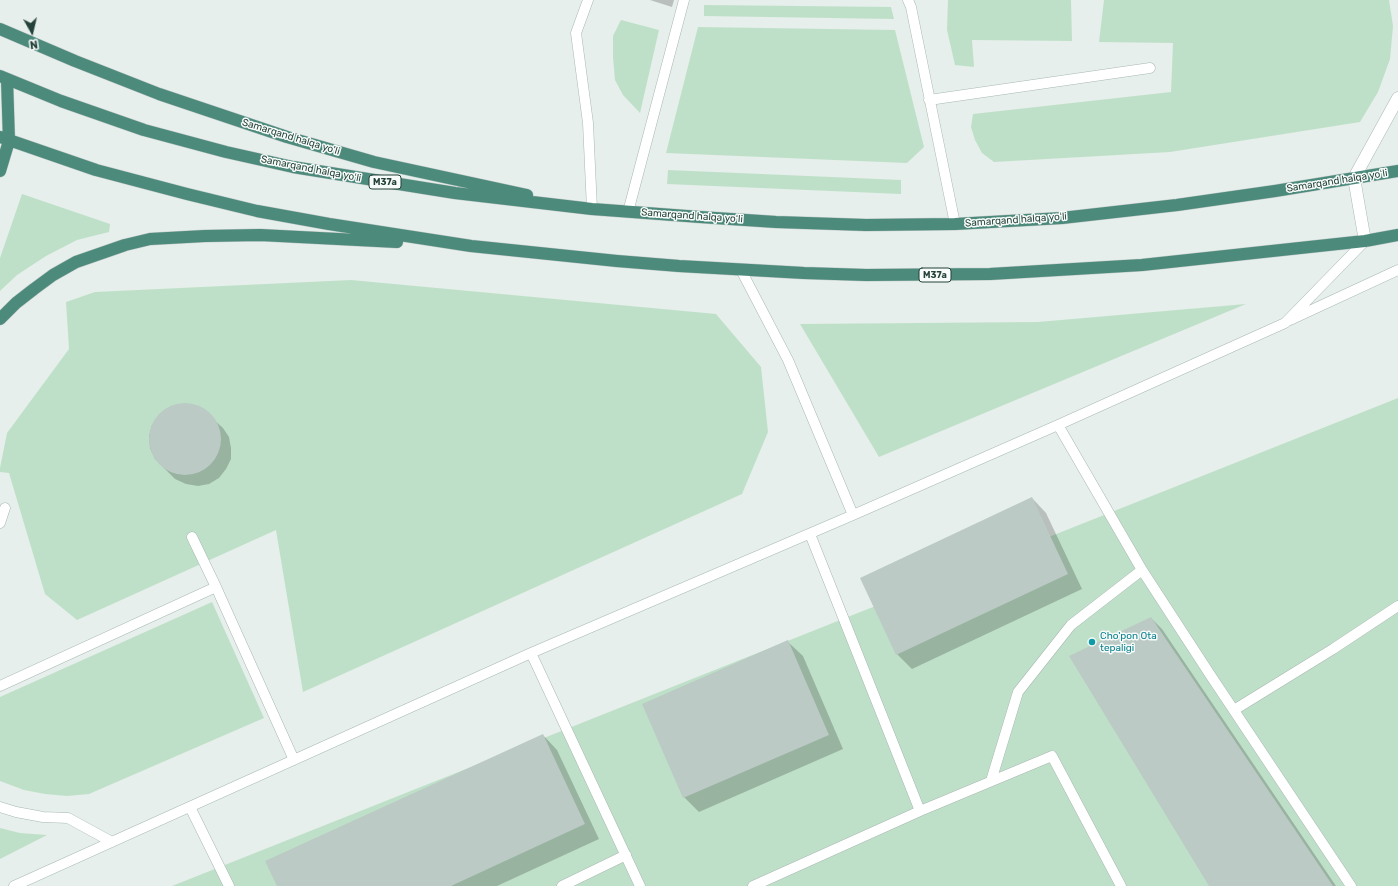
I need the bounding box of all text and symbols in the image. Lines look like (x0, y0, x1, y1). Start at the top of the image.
north arrow (12, 12, 52, 52)
text: N (29, 37, 39, 51)
street label: Samarqand halqa yo'li (241, 116, 341, 158)
street label: Samarqand halqa yoʻli (260, 153, 362, 185)
street label: Samarqand halqa yoʻli (1286, 167, 1388, 195)
road number: M37a (369, 175, 401, 189)
street label: Samarqand halqa yoʻli (641, 206, 743, 226)
street label: Samarqand halqa yoʻli (965, 210, 1067, 230)
road number: M37a (919, 268, 951, 282)
place label: Cho'pon Ota tepaligi (1100, 630, 1157, 654)
marker: Cho'pon Ota tepaligi (1087, 637, 1097, 647)

